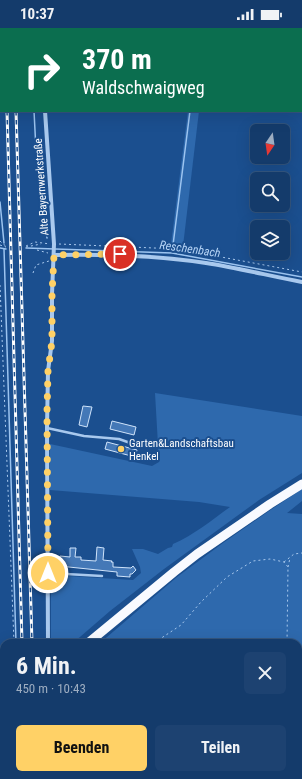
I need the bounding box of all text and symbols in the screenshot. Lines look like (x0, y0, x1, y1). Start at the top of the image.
text: 10:37 (20, 5, 54, 23)
text: 370 m (82, 43, 152, 76)
icon: right (16, 44, 68, 96)
text: Waldschwaigweg (82, 77, 205, 98)
north arrow (250, 124, 290, 164)
map controls (250, 124, 290, 260)
street label: Alte Bayernwerkstraße (32, 138, 51, 236)
button: search (250, 172, 290, 212)
button: layers (250, 220, 290, 260)
pin (103, 237, 137, 271)
water label: Reschenbach (159, 238, 222, 260)
icon: arrive (109, 243, 131, 265)
place label: Garten&Landschaftsbau Henkel (129, 437, 234, 463)
marker: Garten&Landschaftsbau Henkel (116, 444, 126, 454)
position arrow (27, 552, 69, 594)
text: 6 Min. (16, 652, 77, 680)
button: close (244, 652, 286, 694)
text: 450 m · 10:43 (16, 681, 86, 696)
button: Beenden (16, 725, 147, 771)
button: Teilen (155, 725, 286, 771)

